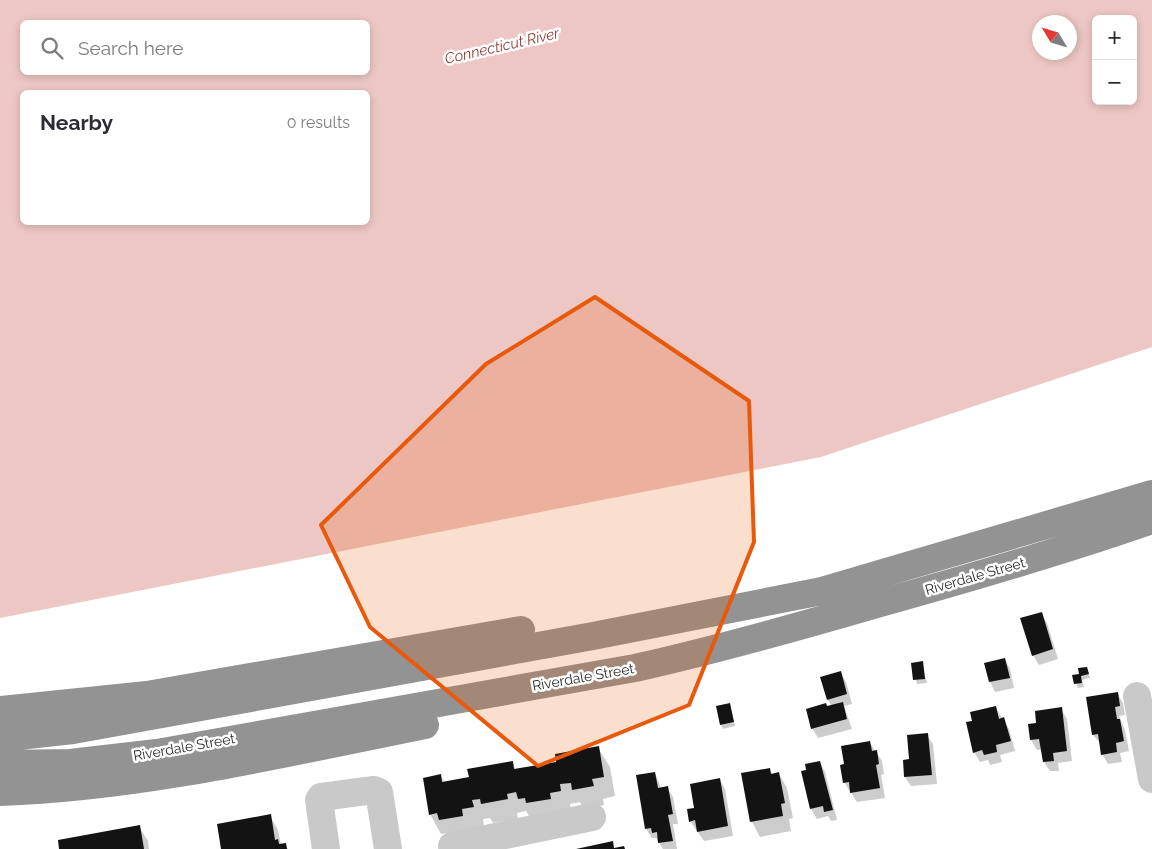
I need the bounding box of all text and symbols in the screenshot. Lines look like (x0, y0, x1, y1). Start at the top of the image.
north arrow (1032, 15, 1077, 60)
map controls (1092, 15, 1137, 105)
button: + (1092, 15, 1137, 60)
search box (20, 20, 370, 75)
water label: Connecticut River (443, 24, 562, 68)
icon: search (38, 34, 66, 62)
text: Search here (78, 37, 184, 59)
button: − (1092, 60, 1137, 105)
text: Nearby (40, 110, 113, 135)
text: 0 results (287, 113, 350, 132)
street label: Riverdale Street (923, 554, 1027, 598)
street label: Riverdale Street (531, 660, 635, 694)
street label: Riverdale Street (132, 730, 236, 764)

